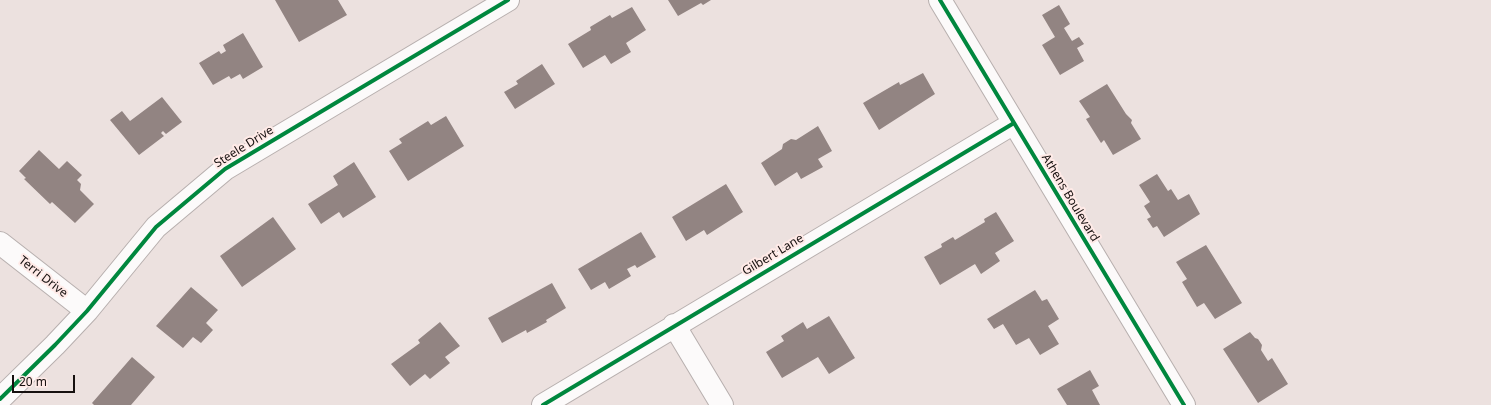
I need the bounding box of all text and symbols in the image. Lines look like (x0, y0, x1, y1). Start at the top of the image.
street label: Steele Drive (212, 123, 276, 171)
street label: Athens Boulevard (1038, 152, 1102, 244)
street label: Gilbert Lane (740, 231, 806, 279)
street label: Terri Drive (16, 253, 70, 301)
scale bar (14, 367, 77, 393)
text: 20 m (19, 373, 47, 390)

